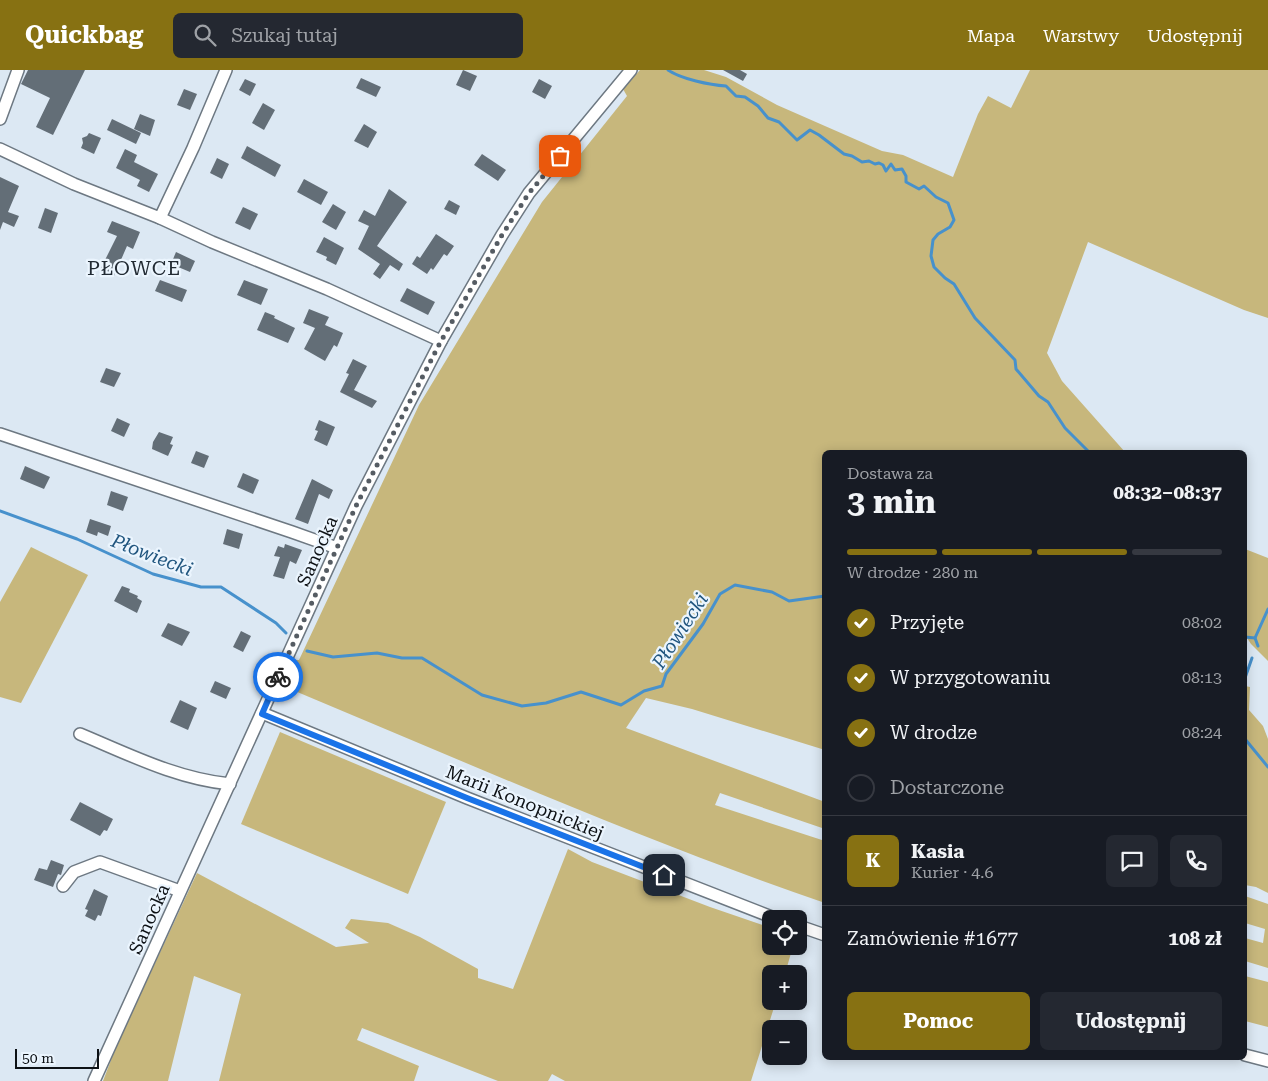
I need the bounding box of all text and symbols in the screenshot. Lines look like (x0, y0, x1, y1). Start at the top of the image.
search box (173, 13, 523, 58)
text: Quickbag (25, 21, 143, 49)
icon: search (191, 21, 219, 49)
text: Szukaj tutaj (231, 24, 338, 47)
text: Mapa (967, 25, 1015, 46)
text: Warstwy (1043, 25, 1119, 46)
text: Udostępnij (1147, 25, 1243, 46)
pin (539, 135, 581, 177)
icon: bag (546, 142, 574, 170)
district label: PŁOWCE (87, 256, 181, 280)
text: Dostawa za (847, 464, 933, 483)
text: 08:32–08:37 (1113, 481, 1222, 504)
text: 3 min (847, 483, 936, 521)
street label: Sanocka (292, 513, 342, 589)
water label: Płowiecki (107, 529, 196, 581)
text: W drodze · 280 m (847, 563, 978, 582)
water label: Płowiecki (647, 589, 713, 674)
icon: check (847, 609, 875, 637)
text: Przyjęte (890, 611, 964, 634)
text: 08:02 (1182, 613, 1222, 632)
courier (253, 652, 303, 702)
icon: bike (264, 663, 292, 691)
icon: check (847, 664, 875, 692)
text: W przygotowaniu (890, 666, 1050, 689)
text: 08:13 (1182, 668, 1222, 687)
icon: check (847, 719, 875, 747)
text: W drodze (890, 721, 977, 744)
text: 08:24 (1182, 723, 1222, 742)
street label: Marii Konopnickiej (443, 761, 607, 843)
text: Dostarczone (890, 776, 1004, 799)
button: chat (1106, 835, 1158, 887)
button: phone (1170, 835, 1222, 887)
text: Kasia (911, 840, 964, 863)
text: K (866, 849, 880, 872)
pin (643, 854, 685, 896)
icon: home (650, 861, 678, 889)
text: Kurier · 4.6 (911, 863, 993, 882)
street label: Sanocka (124, 881, 174, 957)
map controls (762, 910, 807, 1065)
button: locate (762, 910, 807, 955)
text: Zamówienie #1677 (847, 927, 1018, 950)
text: 108 zł (1168, 927, 1222, 950)
button: + (762, 965, 807, 1010)
button: Pomoc (847, 992, 1030, 1050)
button: Udostępnij (1040, 992, 1222, 1050)
button: − (762, 1020, 807, 1065)
scale bar (15, 1046, 99, 1069)
text: 50 m (22, 1050, 54, 1066)

